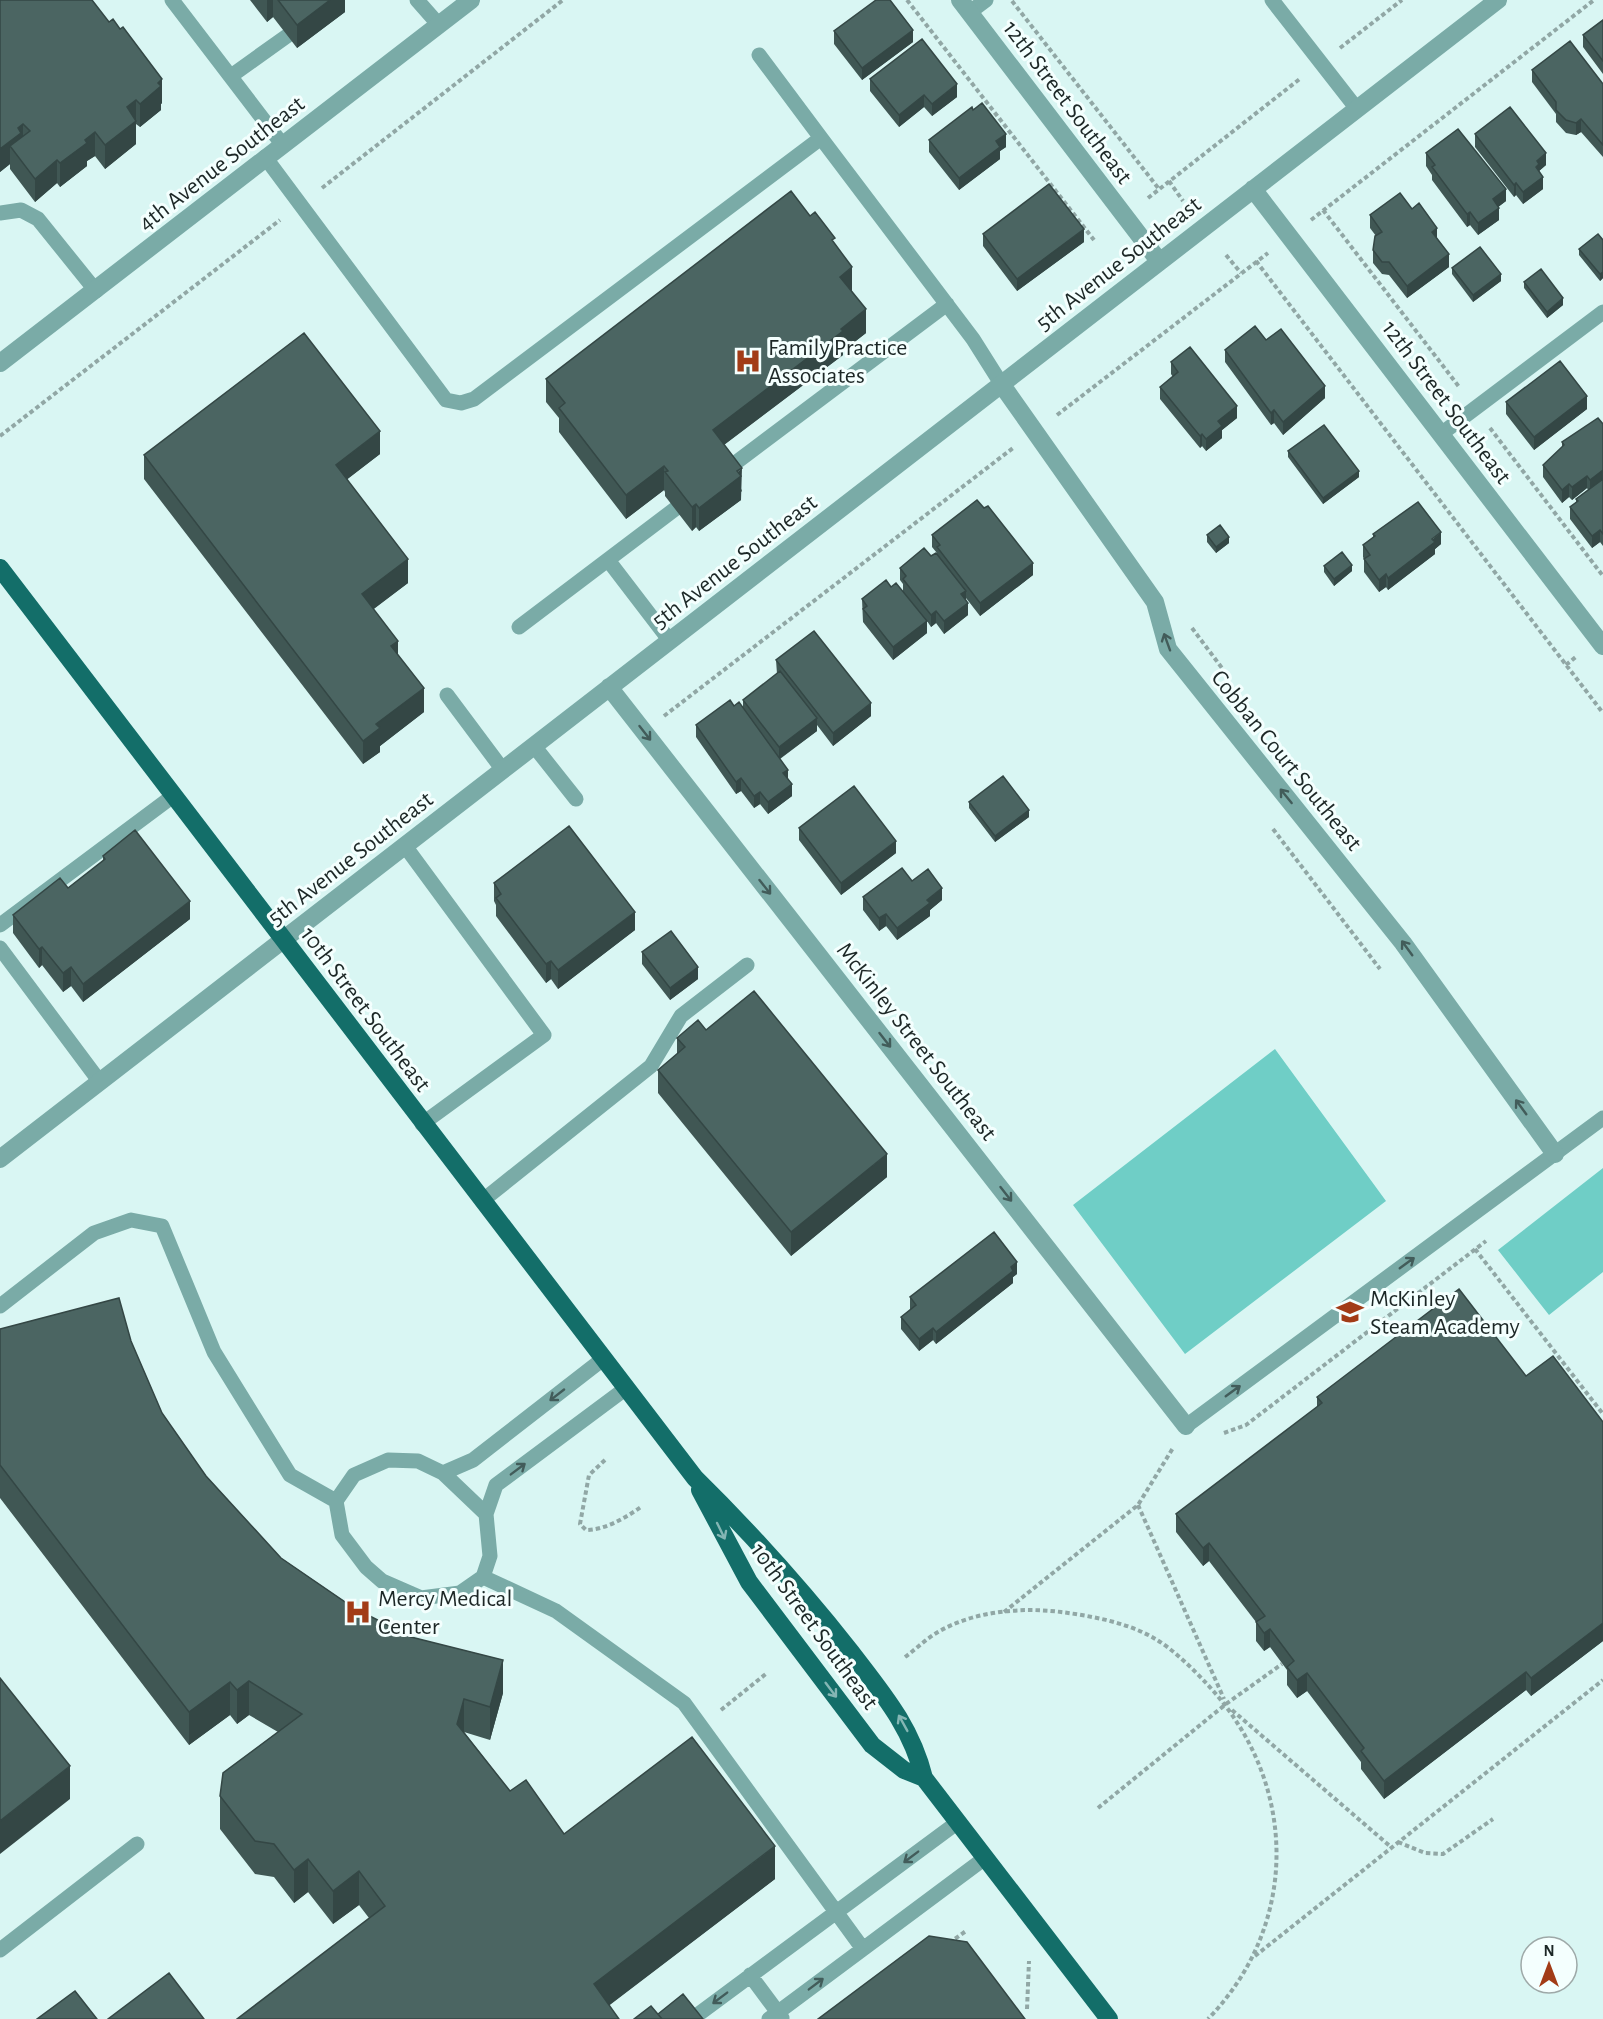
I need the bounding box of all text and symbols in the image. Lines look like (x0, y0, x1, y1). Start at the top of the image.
street label: 12th Street Southeast (998, 17, 1136, 189)
street label: 4th Avenue Southeast (134, 92, 309, 236)
street label: 5th Avenue Southeast (1032, 192, 1206, 335)
street label: 12th Street Southeast (1377, 317, 1515, 489)
place label: Family Practice Associates (768, 336, 907, 388)
hospital icon: Family Practice Associates (733, 346, 763, 376)
street label: 5th Avenue Southeast (648, 490, 822, 633)
one-way arrow (1160, 633, 1171, 652)
street label: Cobban Court Southeast (1206, 666, 1366, 856)
one-way arrow (638, 725, 651, 741)
street label: 5th Avenue Southeast (264, 787, 438, 930)
one-way arrow (1279, 788, 1292, 804)
one-way arrow (759, 879, 772, 895)
street label: 10th Street Southeast (296, 923, 435, 1097)
street label: McKinley Street Southeast (832, 938, 1001, 1145)
one-way arrow (1401, 941, 1413, 957)
one-way arrow (879, 1032, 892, 1048)
one-way arrow (1515, 1099, 1527, 1115)
one-way arrow (999, 1186, 1012, 1202)
one-way arrow (1398, 1257, 1414, 1270)
place label: McKinley Steam Academy (1370, 1287, 1520, 1339)
school or university icon: McKinley Steam Academy (1335, 1297, 1365, 1327)
one-way arrow (1224, 1385, 1240, 1397)
one-way arrow (549, 1389, 565, 1402)
one-way arrow (510, 1462, 526, 1475)
one-way arrow (715, 1521, 727, 1539)
street label: 10th Street Southeast (746, 1539, 883, 1714)
place label: Mercy Medical Center (378, 1587, 512, 1639)
hospital icon: Mercy Medical Center (343, 1597, 373, 1627)
one-way arrow (825, 1682, 838, 1698)
one-way arrow (897, 1715, 909, 1732)
one-way arrow (904, 1851, 920, 1864)
north arrow (1519, 1935, 1579, 1995)
text: N (1543, 1943, 1555, 1959)
one-way arrow (807, 1978, 823, 1990)
one-way arrow (713, 1991, 729, 2004)

